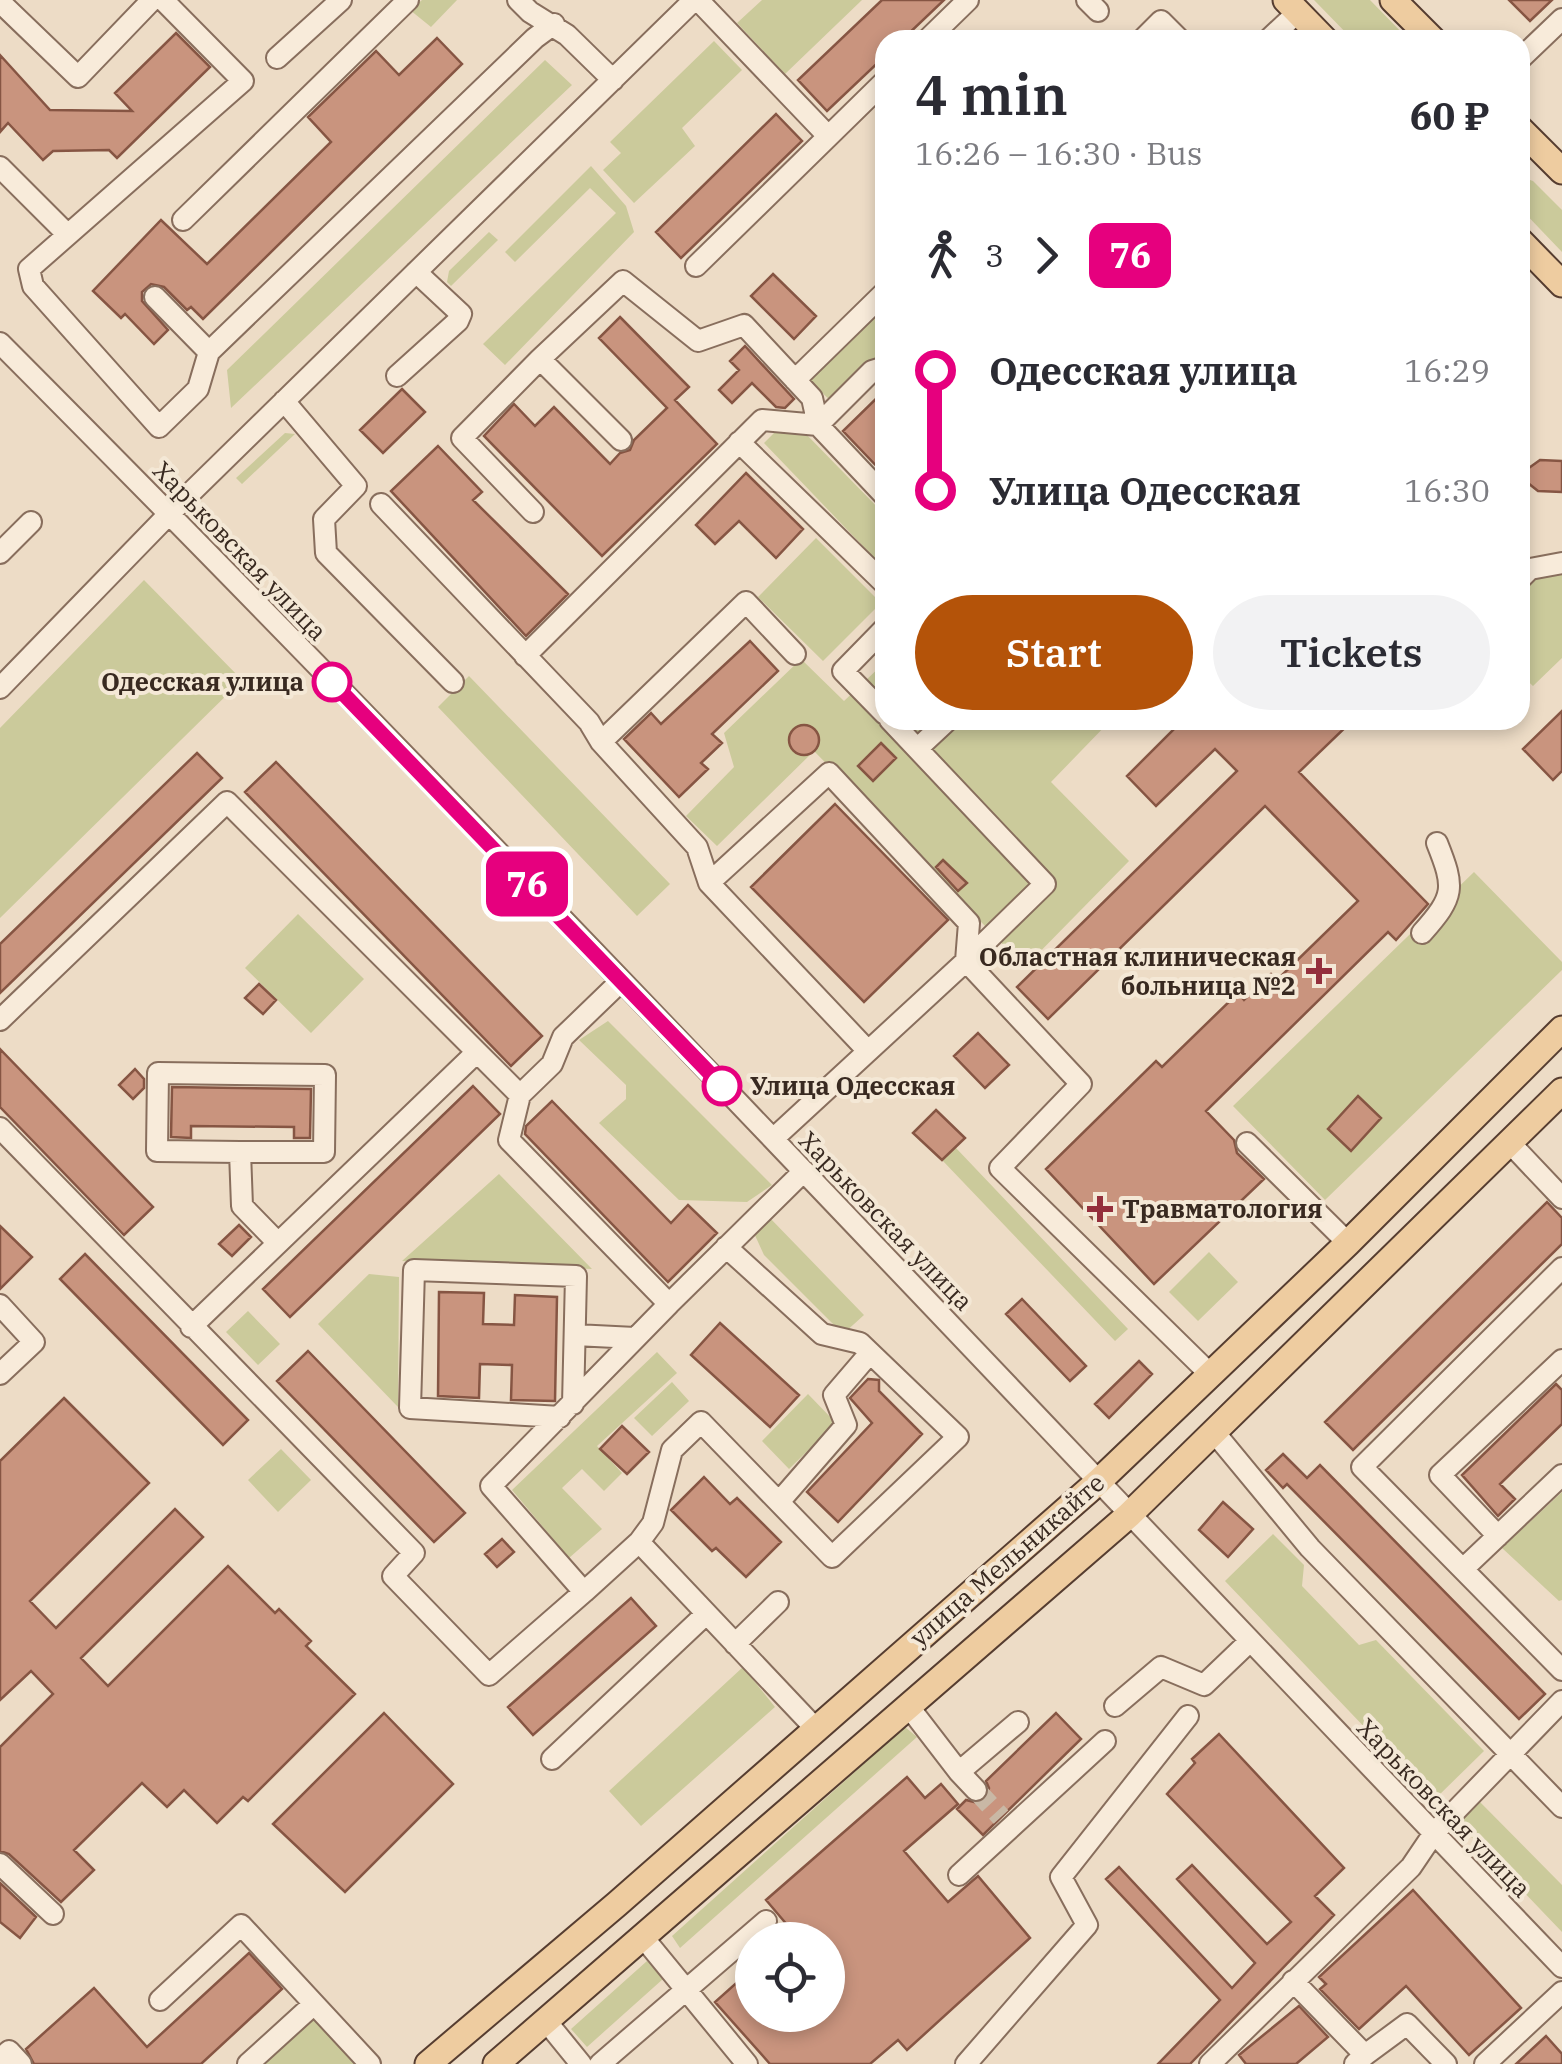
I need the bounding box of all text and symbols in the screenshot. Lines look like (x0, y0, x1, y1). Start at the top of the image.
text: 4 min (915, 59, 1068, 130)
text: 60 ₽ (1410, 91, 1490, 140)
text: 16:26 – 16:30 · Bus (915, 132, 1202, 174)
icon: walk (915, 228, 970, 283)
icon: forward (1019, 228, 1074, 283)
text: 76 (1109, 232, 1151, 278)
text: 3 (985, 234, 1004, 276)
text: Одесская улица (989, 346, 1298, 395)
text: 16:29 (1404, 349, 1490, 391)
street label: Харьковская улица (146, 454, 334, 647)
text: Улица Одесская (989, 466, 1301, 515)
text: 16:30 (1404, 469, 1490, 511)
button: Start (915, 595, 1193, 710)
button: Tickets (1213, 595, 1490, 710)
marker: Одесская улица (313, 663, 351, 701)
place label: Одесская улица (101, 665, 304, 698)
line badge: 76 (482, 852, 572, 916)
text: 76 (506, 861, 548, 907)
place label: Областная клиническая больница №2 (979, 940, 1296, 1002)
marker: Областная клиническая больница №2 (1306, 958, 1332, 984)
marker: Улица Одесская (703, 1067, 741, 1105)
place label: Улица Одесская (750, 1069, 955, 1102)
street label: Харьковская улица (792, 1124, 980, 1317)
place label: Травматология (1122, 1192, 1323, 1225)
marker: Травматология (1087, 1196, 1113, 1222)
street label: улица Мельникайте (902, 1466, 1111, 1653)
street label: Харьковская улица (1350, 1711, 1538, 1904)
map controls (735, 1922, 845, 2032)
button: locate (735, 1922, 845, 2032)

